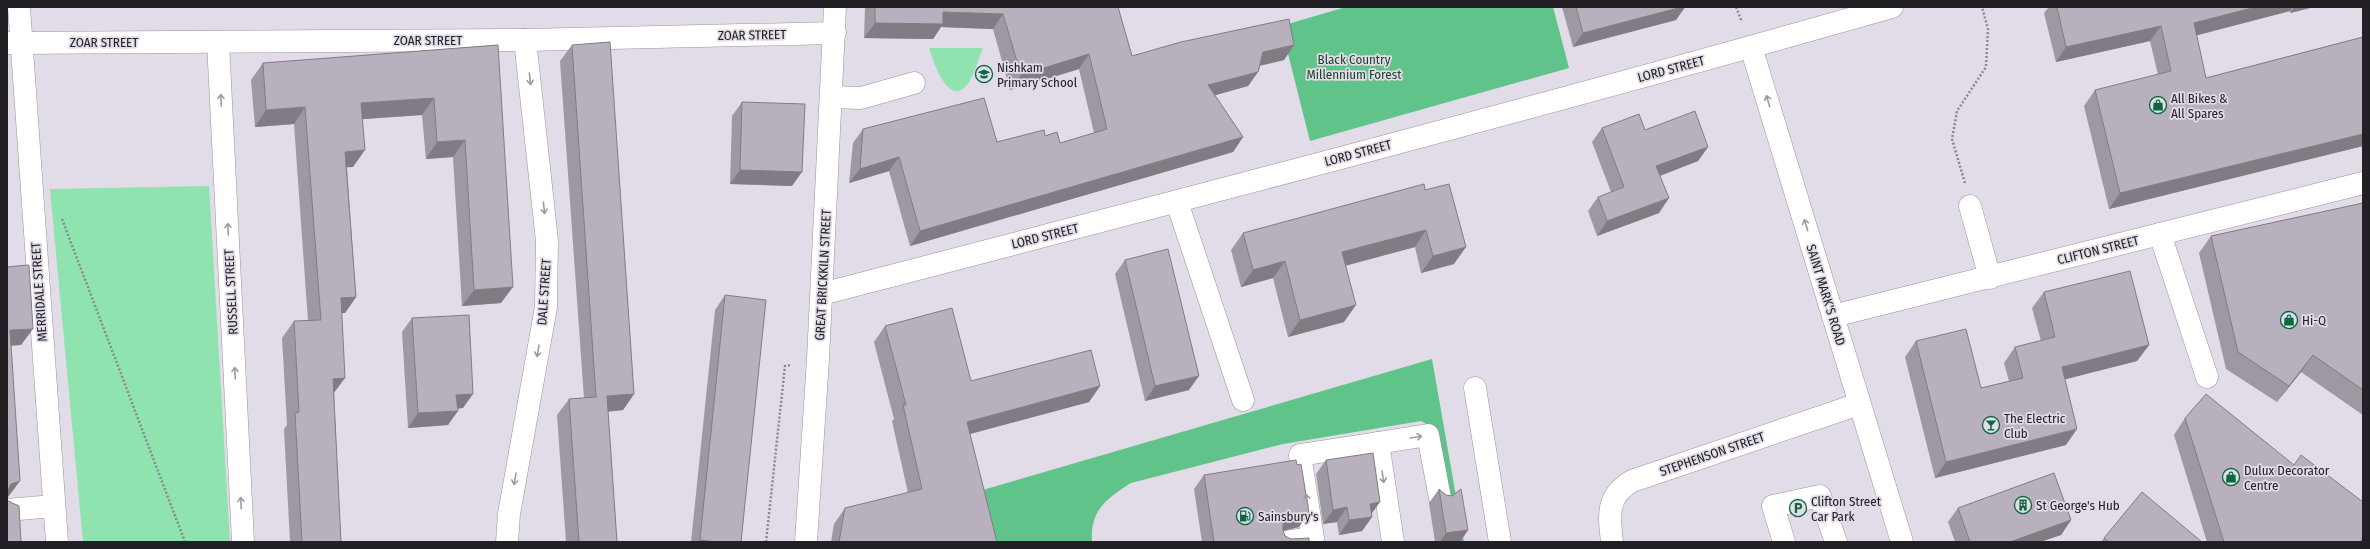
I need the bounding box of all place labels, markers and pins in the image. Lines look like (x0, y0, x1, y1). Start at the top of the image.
place label: Nishkam Primary School (997, 60, 1078, 90)
school or university icon: Nishkam Primary School (974, 64, 994, 84)
place label: All Bikes & All Spares (2171, 91, 2228, 121)
shop icon: All Bikes & All Spares (2148, 95, 2168, 115)
shop icon: Hi-Q (2279, 310, 2299, 330)
place label: Hi-Q (2302, 313, 2326, 328)
place label: The Electric Club (2004, 411, 2066, 441)
bar icon: The Electric Club (1981, 415, 2001, 435)
place label: Dulux Decorator Centre (2244, 463, 2330, 493)
shop icon: Dulux Decorator Centre (2221, 467, 2241, 487)
place label: Clifton Street Car Park (1811, 494, 1882, 524)
building icon: St George's Hub (2013, 495, 2033, 515)
parking icon: Clifton Street Car Park (1788, 498, 1808, 518)
place label: St George's Hub (2036, 498, 2120, 513)
fuel station icon: Sainsbury's (1235, 506, 1255, 526)
place label: Sainsbury's (1258, 509, 1319, 524)

